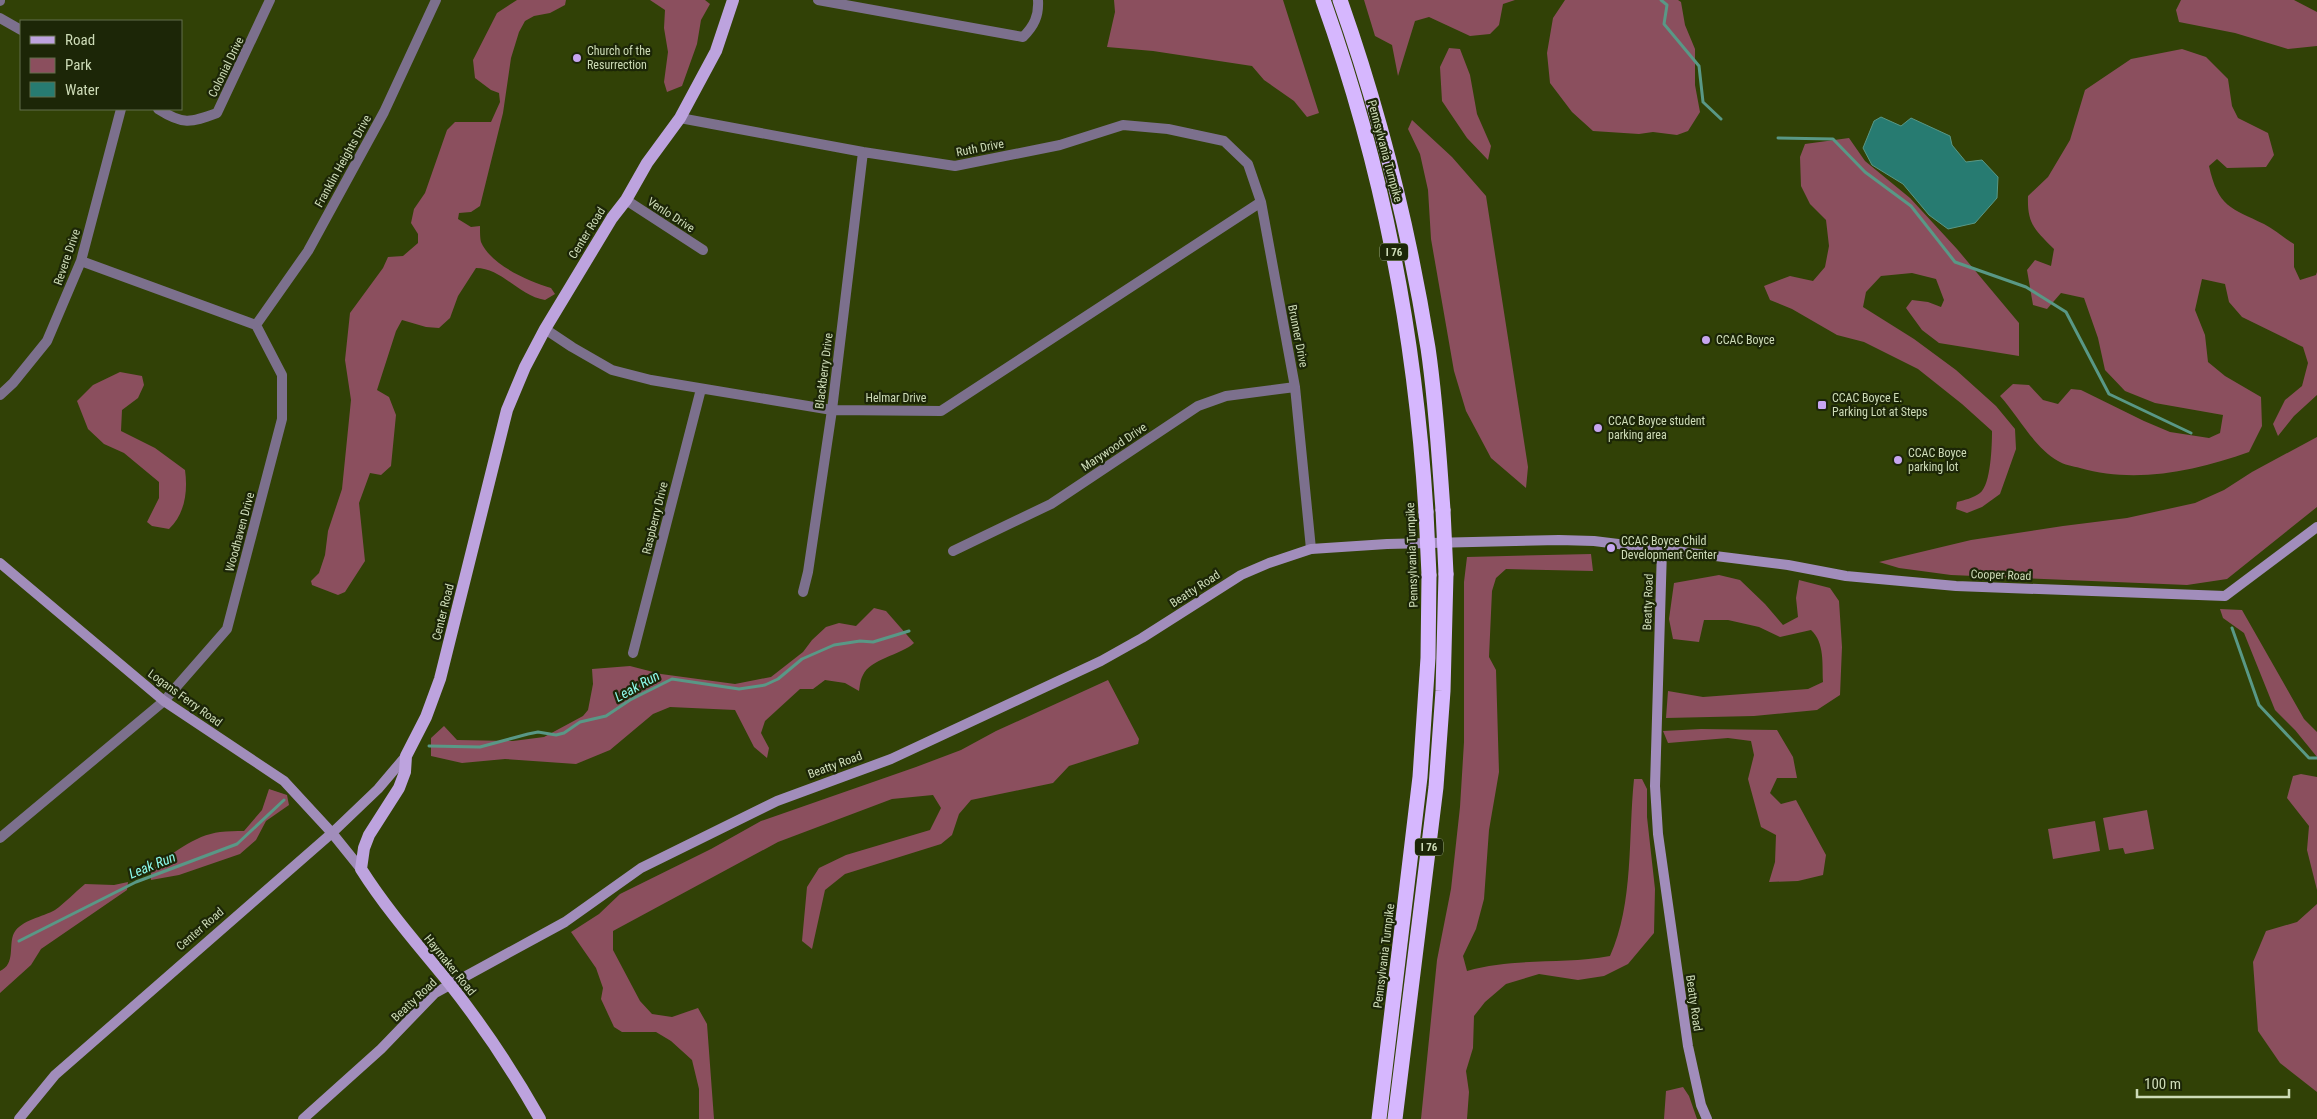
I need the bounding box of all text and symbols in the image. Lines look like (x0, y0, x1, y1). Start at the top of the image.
legend (20, 20, 182, 110)
text: Road (65, 31, 95, 49)
street label: Colonial Drive (205, 34, 247, 99)
place label: Church of the Resurrection (587, 44, 651, 72)
marker: Church of the Resurrection (571, 52, 583, 64)
text: Park (65, 56, 92, 74)
text: Water (65, 81, 100, 99)
street label: Pennsylvania Turnpike (1365, 98, 1405, 204)
street label: Franklin Heights Drive (312, 112, 374, 210)
street label: Ruth Drive (955, 136, 1005, 159)
street label: Venlo Drive (645, 195, 698, 236)
street label: Center Road (566, 205, 608, 261)
street label: Revere Drive (51, 227, 83, 287)
road number: I 76 (1380, 243, 1408, 260)
street label: Brunner Drive (1285, 303, 1311, 369)
street label: Blackberry Drive (812, 332, 836, 410)
place label: CCAC Boyce (1716, 333, 1775, 347)
marker: CCAC Boyce (1700, 334, 1712, 346)
street label: Helmar Drive (866, 391, 927, 405)
place label: CCAC Boyce E. Parking Lot at Steps (1832, 391, 1928, 419)
marker: CCAC Boyce E. Parking Lot at Steps (1816, 399, 1828, 411)
place label: CCAC Boyce student parking area (1608, 414, 1706, 442)
street label: Marywood Drive (1079, 420, 1150, 474)
marker: CCAC Boyce student parking area (1592, 422, 1604, 434)
place label: CCAC Boyce parking lot (1908, 446, 1967, 474)
marker: CCAC Boyce parking lot (1892, 454, 1904, 466)
street label: Raspberry Drive (639, 480, 671, 556)
street label: Woodhaven Drive (223, 490, 257, 573)
street label: Pennsylvania Turnpike (1403, 502, 1421, 608)
place label: CCAC Boyce Child Development Center (1621, 534, 1717, 562)
marker: CCAC Boyce Child Development Center (1605, 542, 1617, 554)
street label: Cooper Road (1970, 567, 2032, 583)
street label: Beatty Road (1167, 568, 1223, 610)
street label: Beatty Road (1640, 573, 1656, 631)
street label: Center Road (429, 582, 457, 642)
street label: Logans Ferry Road (145, 666, 225, 730)
water label: Leak Run (612, 667, 662, 705)
street label: Beatty Road (806, 749, 864, 781)
road number: I 76 (1415, 839, 1443, 856)
water label: Leak Run (126, 848, 178, 882)
street label: Pennsylvania Turnpike (1371, 903, 1397, 1009)
street label: Center Road (174, 905, 226, 953)
street label: Haymaker Road (421, 932, 479, 998)
street label: Beatty Road (1683, 974, 1705, 1032)
street label: Beatty Road (388, 975, 440, 1025)
scale bar (2137, 1066, 2290, 1098)
text: 100 m (2144, 1075, 2181, 1093)

